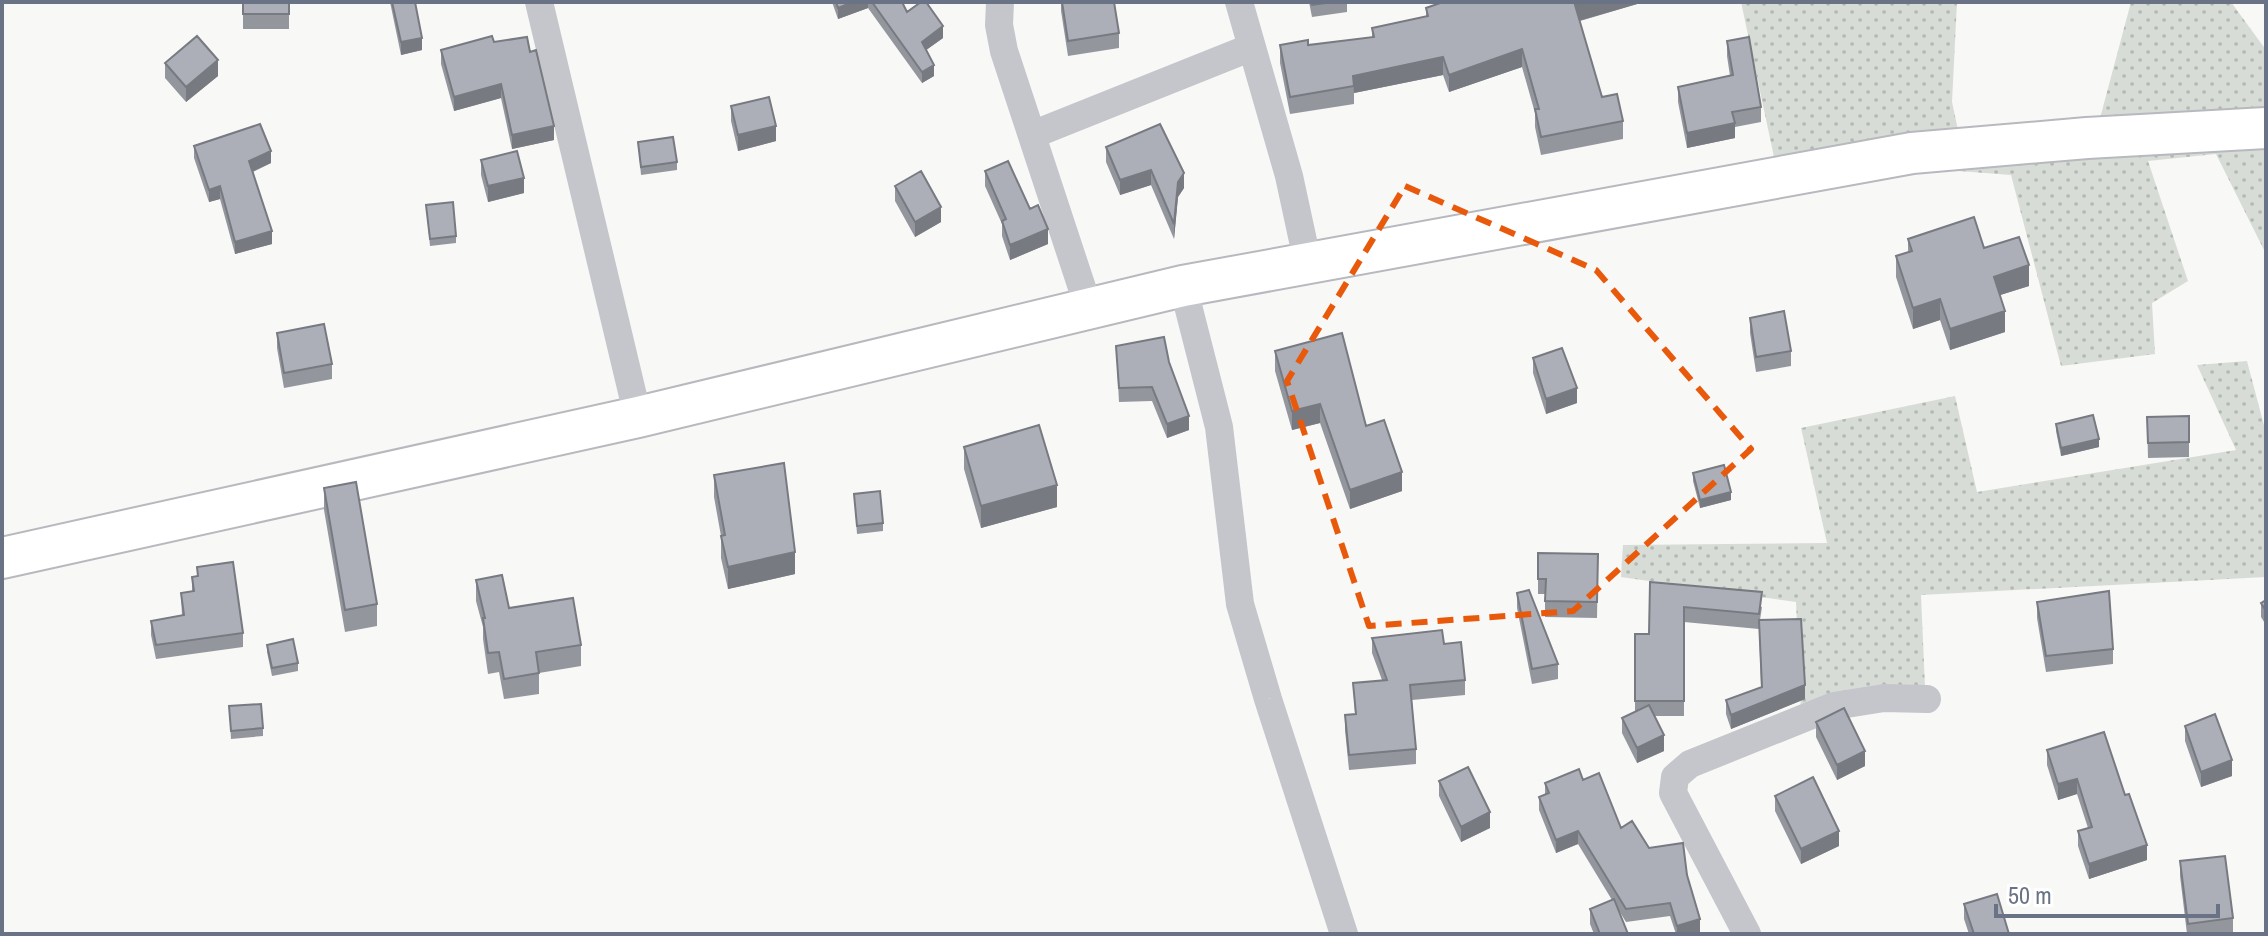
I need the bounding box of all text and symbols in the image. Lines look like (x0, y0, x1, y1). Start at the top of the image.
scale bar (1996, 868, 2218, 918)
text: 50 m (2008, 879, 2052, 911)

